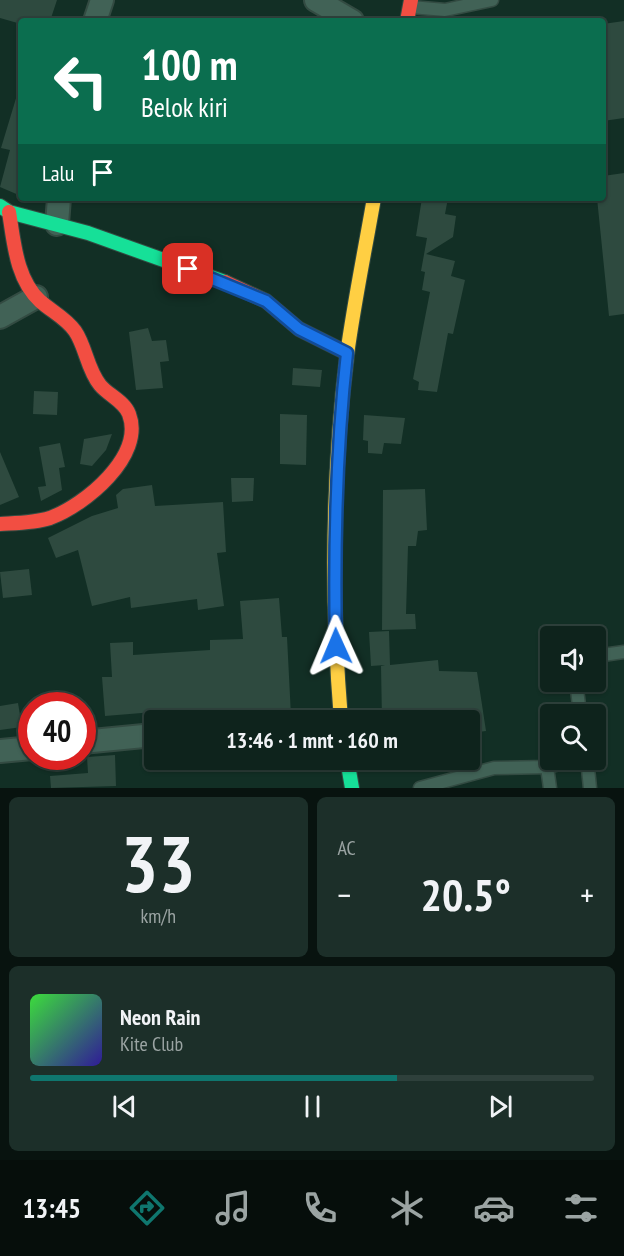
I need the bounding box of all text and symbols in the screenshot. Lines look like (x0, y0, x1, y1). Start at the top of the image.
text: 100 m (141, 37, 238, 92)
icon: left (42, 42, 120, 120)
text: Belok kiri (141, 90, 228, 124)
icon: arrive (86, 156, 119, 189)
text: Lalu (42, 159, 74, 187)
pin (162, 243, 213, 294)
icon: arrive (171, 252, 204, 285)
position arrow (304, 614, 368, 678)
map controls (540, 626, 606, 770)
button: sound (540, 626, 606, 692)
speed limit sign: 40 (18, 692, 96, 770)
button: search (540, 704, 606, 770)
text: 13:46 · 1 mnt · 160 m (226, 726, 398, 754)
text: 33 (121, 813, 196, 914)
text: AC (338, 835, 356, 861)
text: 20.5° (421, 865, 511, 923)
text: − (338, 873, 351, 916)
text: + (580, 873, 594, 916)
text: km/h (141, 903, 176, 929)
text: Neon Rain (120, 1003, 200, 1031)
text: Kite Club (120, 1031, 183, 1057)
icon: previous (108, 1090, 141, 1123)
icon: pause (296, 1090, 329, 1123)
icon: next (484, 1090, 517, 1123)
icon: directions (126, 1187, 168, 1229)
icon: music (212, 1187, 254, 1229)
icon: phone (299, 1187, 341, 1229)
icon: climate (386, 1187, 428, 1229)
icon: car (473, 1187, 515, 1229)
icon: filters (560, 1187, 602, 1229)
text: 13:45 (22, 1191, 81, 1225)

